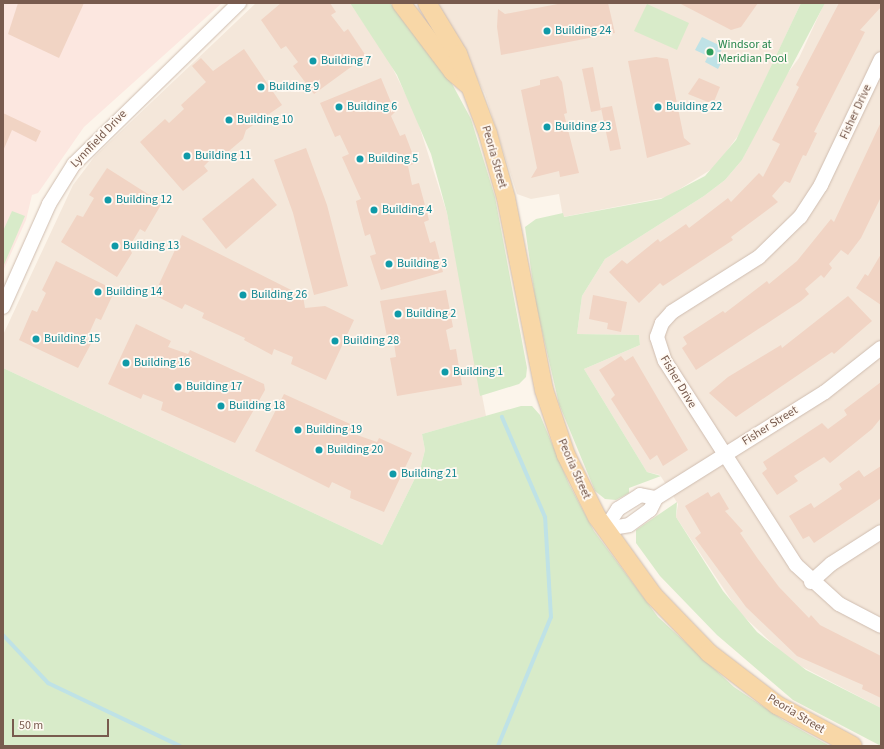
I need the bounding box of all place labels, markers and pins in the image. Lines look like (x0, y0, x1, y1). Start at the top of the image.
place label: Building 24 (555, 24, 611, 38)
marker: Building 24 (542, 26, 552, 36)
place label: Windsor at Meridian Pool (718, 38, 787, 66)
marker: Windsor at Meridian Pool (705, 47, 715, 57)
place label: Building 7 (321, 54, 371, 68)
marker: Building 7 (308, 56, 318, 66)
place label: Building 9 (269, 80, 319, 94)
marker: Building 9 (256, 82, 266, 92)
place label: Building 6 (347, 100, 397, 114)
place label: Building 22 (666, 100, 722, 114)
marker: Building 6 (334, 102, 344, 112)
marker: Building 22 (653, 102, 663, 112)
place label: Building 10 (237, 113, 293, 127)
marker: Building 10 (224, 115, 234, 125)
place label: Building 23 (555, 120, 611, 134)
marker: Building 23 (542, 122, 552, 132)
place label: Building 11 (195, 149, 251, 163)
marker: Building 11 (182, 151, 192, 161)
place label: Building 5 (368, 152, 418, 166)
marker: Building 5 (355, 154, 365, 164)
place label: Building 12 (116, 193, 172, 207)
marker: Building 12 (103, 195, 113, 205)
place label: Building 4 (382, 203, 432, 217)
marker: Building 4 (369, 205, 379, 215)
place label: Building 13 (123, 239, 179, 253)
marker: Building 13 (110, 241, 120, 251)
place label: Building 3 (397, 257, 447, 271)
marker: Building 3 (384, 259, 394, 269)
place label: Building 14 (106, 285, 162, 299)
marker: Building 14 (93, 287, 103, 297)
place label: Building 26 (251, 288, 307, 302)
marker: Building 26 (238, 290, 248, 300)
place label: Building 2 (406, 307, 456, 321)
marker: Building 2 (393, 309, 403, 319)
place label: Building 15 (44, 332, 100, 346)
marker: Building 15 (31, 334, 41, 344)
place label: Building 28 (343, 334, 399, 348)
marker: Building 28 (330, 336, 340, 346)
place label: Building 16 (134, 356, 190, 370)
marker: Building 16 (121, 358, 131, 368)
place label: Building 1 (453, 365, 503, 379)
marker: Building 1 (440, 367, 450, 377)
place label: Building 17 (186, 380, 242, 394)
marker: Building 17 (173, 382, 183, 392)
place label: Building 18 (229, 399, 285, 413)
marker: Building 18 (216, 401, 226, 411)
place label: Building 19 (306, 423, 362, 437)
marker: Building 19 (293, 425, 303, 435)
place label: Building 20 (327, 443, 383, 457)
marker: Building 20 (314, 445, 324, 455)
place label: Building 21 (401, 467, 457, 481)
marker: Building 21 (388, 469, 398, 479)

